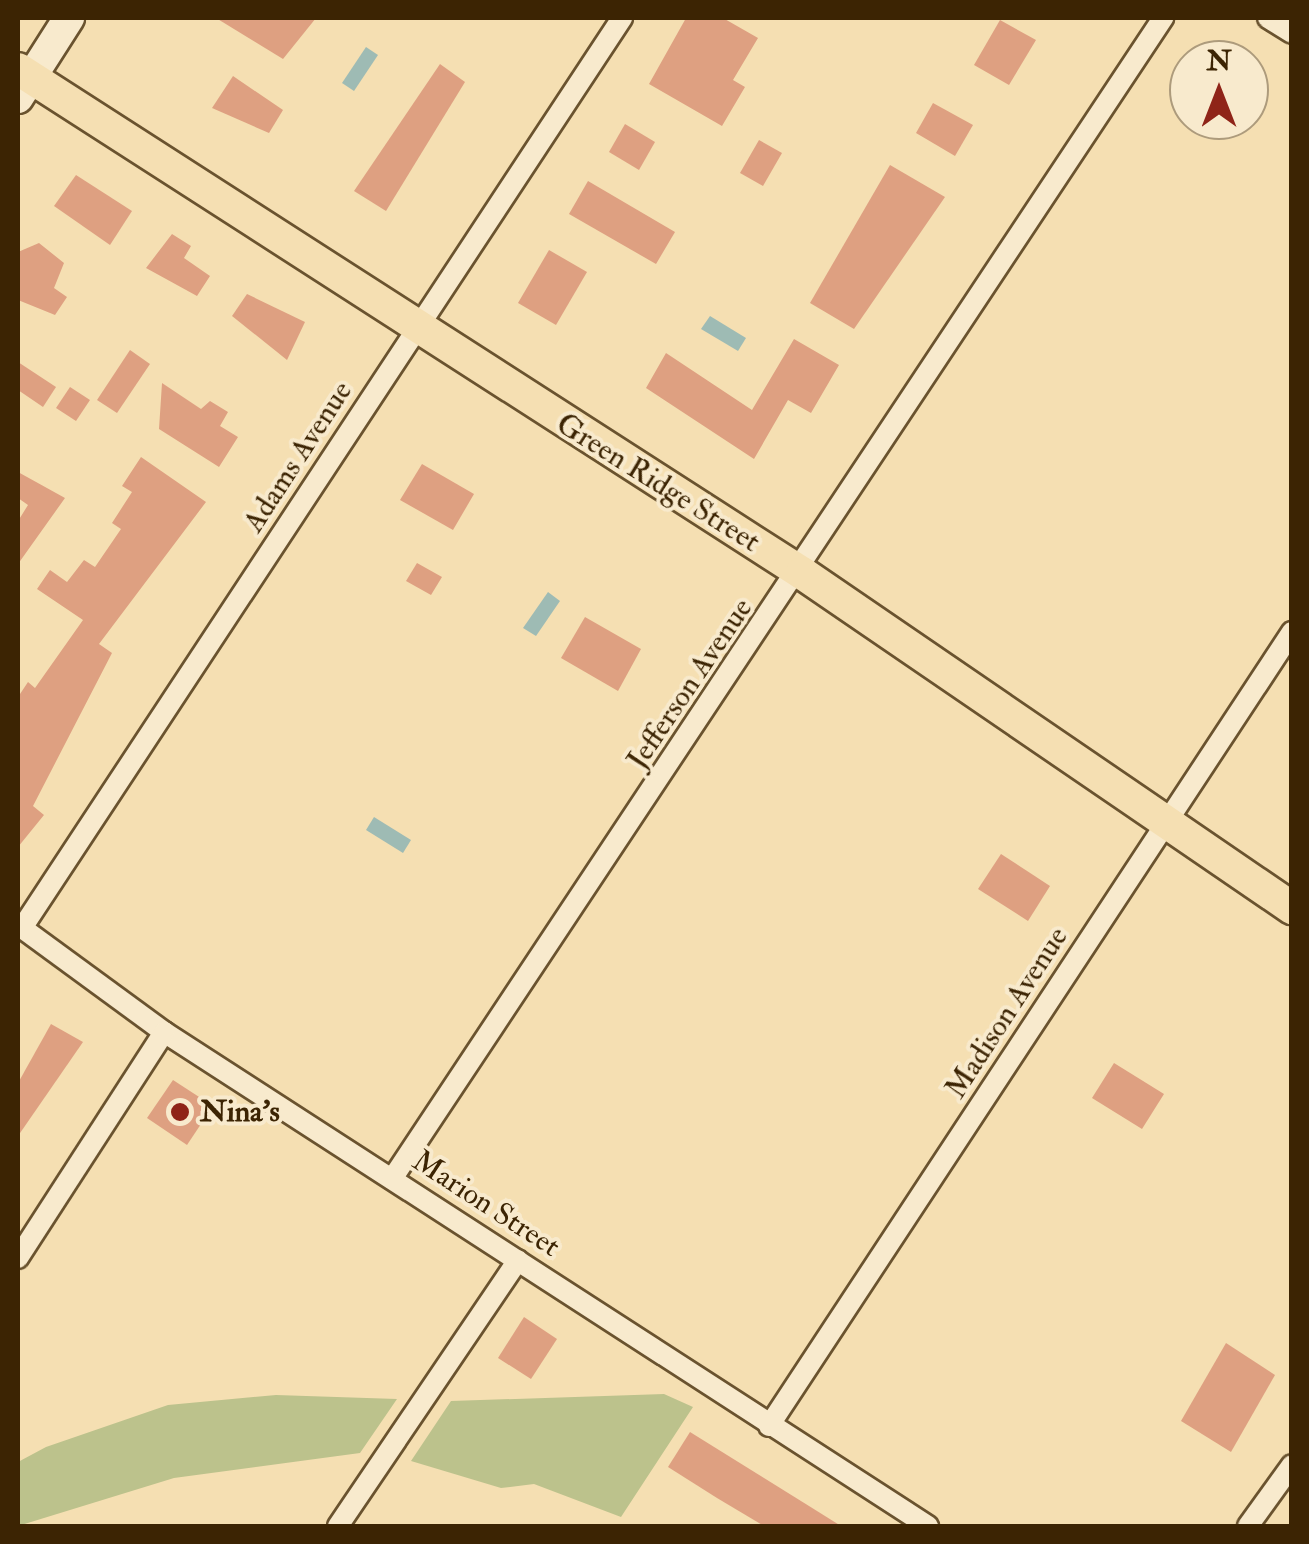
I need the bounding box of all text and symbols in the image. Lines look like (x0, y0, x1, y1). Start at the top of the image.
north arrow (1169, 40, 1269, 140)
text: N (1206, 44, 1232, 79)
street label: Adams Avenue (236, 375, 360, 539)
street label: Green Ridge Street (550, 406, 766, 560)
street label: Jefferson Avenue (620, 592, 760, 776)
street label: Madison Avenue (938, 920, 1076, 1106)
place label: Nina's (200, 1094, 280, 1130)
marker: Nina's (169, 1101, 191, 1123)
street label: Marion Street (405, 1143, 567, 1265)

